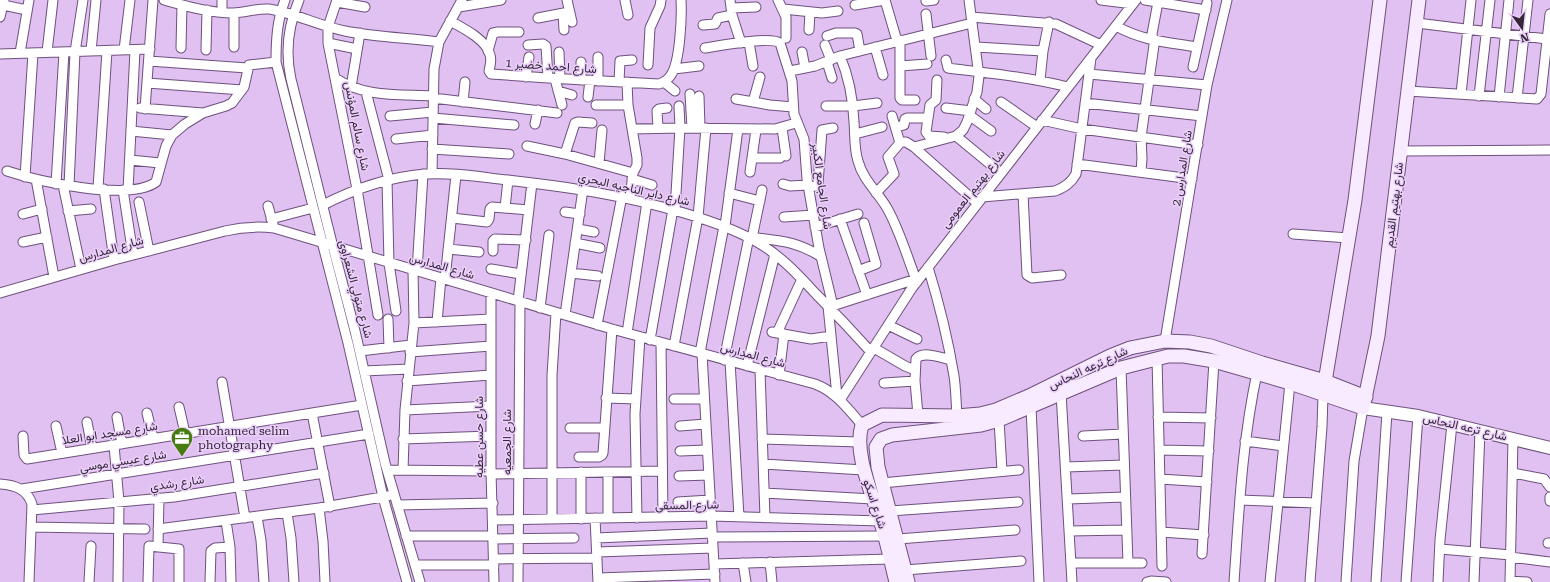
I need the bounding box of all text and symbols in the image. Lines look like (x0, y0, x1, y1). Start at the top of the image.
north arrow (1502, 8, 1542, 48)
text: N (1518, 30, 1530, 45)
street label: شارع احمد خضير 1 (505, 56, 597, 78)
street label: شارع سالم المؤنس (340, 80, 373, 172)
street label: شارع المدارس 2 (1169, 129, 1197, 207)
street label: شارع الجامع الكبير (807, 141, 835, 230)
street label: شارع بهتيم العمومى (938, 147, 1010, 232)
street label: شارع بهتيم القديم (1382, 162, 1408, 249)
street label: شارع داير الناحيه البحري (576, 169, 691, 212)
street label: شارع المدارس (77, 233, 146, 267)
street label: شارع متولي الشعراوى (333, 238, 376, 340)
street label: شارع المدارس (407, 250, 476, 284)
street label: شارع المدارس (718, 340, 787, 372)
street label: شارع ترعه النحاس (1046, 344, 1131, 394)
street label: شارع حسن عطيه (472, 396, 488, 478)
street label: شارع الجمعيه (500, 409, 516, 475)
street label: شارع ترعه النحاس (1421, 411, 1508, 445)
street label: شارع مسجد ابو العلا (61, 419, 159, 449)
place label: mohamed selim photography (198, 424, 290, 452)
office icon: mohamed selim photography (169, 425, 195, 458)
street label: شارع عيسي موسي (79, 447, 168, 478)
street label: شارع رشدي (149, 472, 205, 497)
street label: شارع اسكو (859, 478, 890, 531)
street label: شارع المسقى (655, 497, 719, 515)

